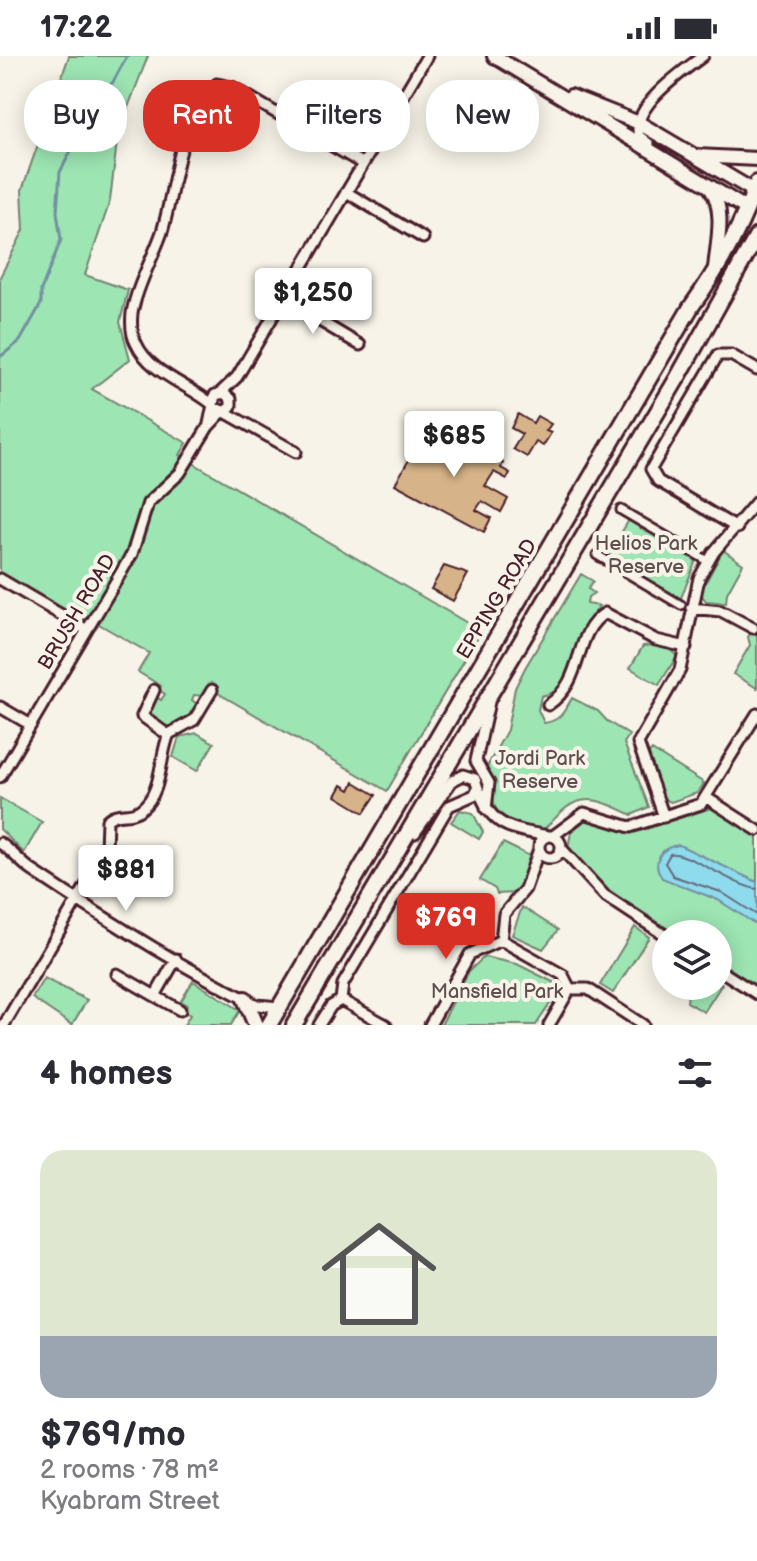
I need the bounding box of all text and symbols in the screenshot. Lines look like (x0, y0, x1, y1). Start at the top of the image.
text: 17:22 (40, 10, 112, 46)
chip: Buy (24, 80, 127, 152)
chip: Rent (143, 80, 260, 152)
chip: Filters (276, 80, 410, 152)
chip: New (426, 80, 539, 152)
pin: $1,250 (248, 268, 378, 336)
text: $1,250 (273, 278, 353, 309)
pin: $685 (407, 411, 501, 479)
text: $685 (422, 421, 486, 452)
park label: Helios Park Reserve (595, 532, 697, 579)
street label: EPPING ROAD (452, 535, 542, 663)
street label: BRUSH ROAD (33, 550, 121, 674)
park label: Jordi Park Reserve (495, 747, 585, 794)
pin: $881 (79, 845, 173, 913)
text: $881 (96, 855, 156, 886)
pin: $769 (399, 893, 493, 961)
text: $769 (415, 903, 477, 934)
map controls (652, 920, 732, 1000)
button: layers (652, 920, 732, 1000)
park label: Mansfield Park (431, 980, 564, 1004)
icon: filters (673, 1051, 717, 1095)
text: 4 homes (40, 1053, 172, 1094)
icon: home (307, 1202, 451, 1346)
text: $769/mo (40, 1414, 186, 1455)
text: 2 rooms · 78 m² (40, 1455, 219, 1486)
text: Kyabram Street (40, 1486, 220, 1517)

